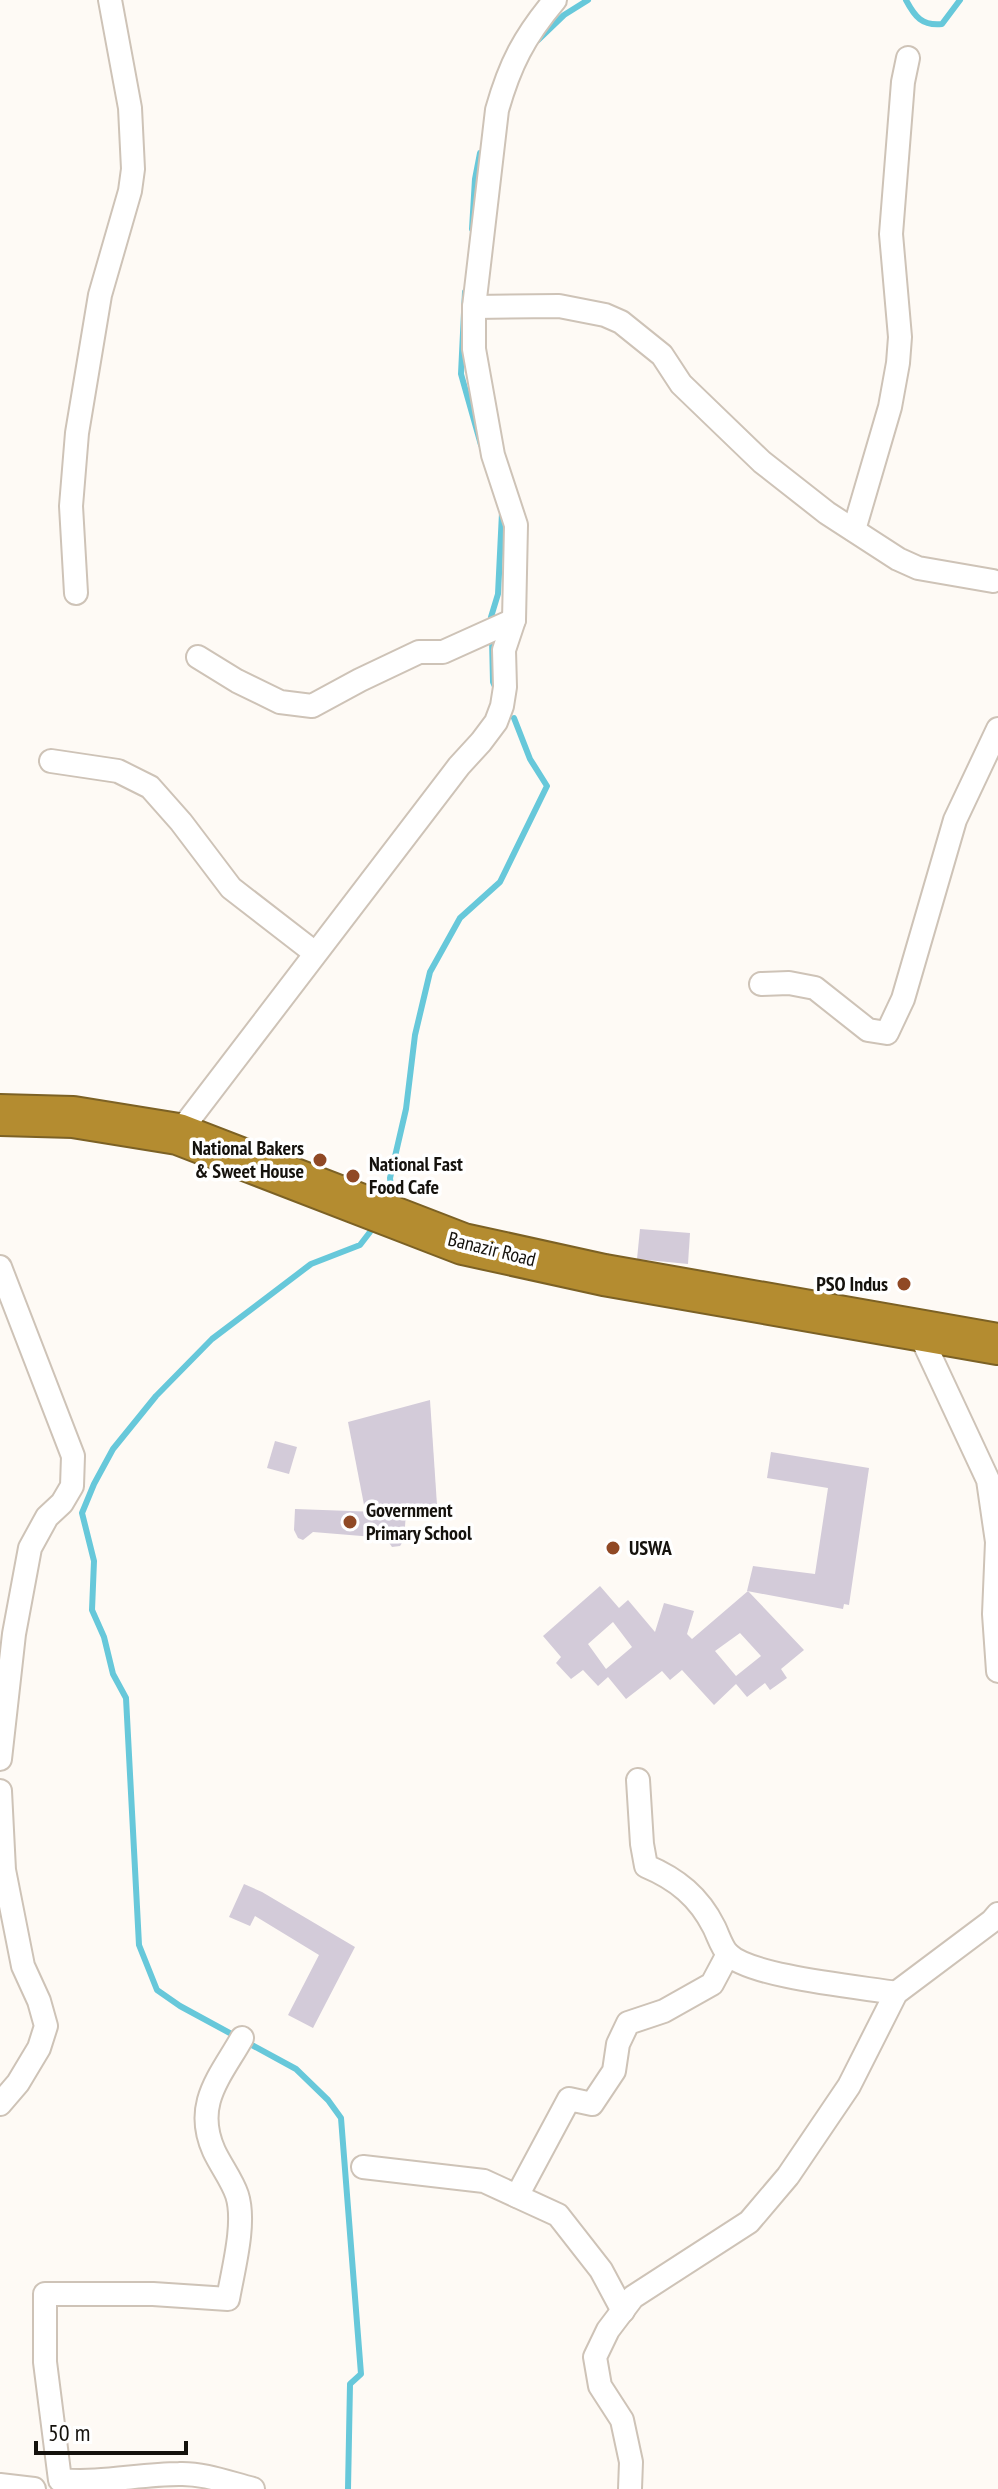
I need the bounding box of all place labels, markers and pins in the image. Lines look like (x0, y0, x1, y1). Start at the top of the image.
place label: National Bakers & Sweet House (192, 1135, 304, 1184)
marker: National Bakers & Sweet House (311, 1151, 329, 1169)
place label: National Fast Food Cafe (369, 1151, 463, 1200)
marker: National Fast Food Cafe (344, 1167, 362, 1185)
place label: PSO Indus (816, 1271, 888, 1297)
marker: PSO Indus (895, 1275, 913, 1293)
place label: Government Primary School (366, 1497, 472, 1546)
marker: Government Primary School (341, 1513, 359, 1531)
place label: USWA (629, 1535, 673, 1561)
marker: USWA (604, 1539, 622, 1557)

